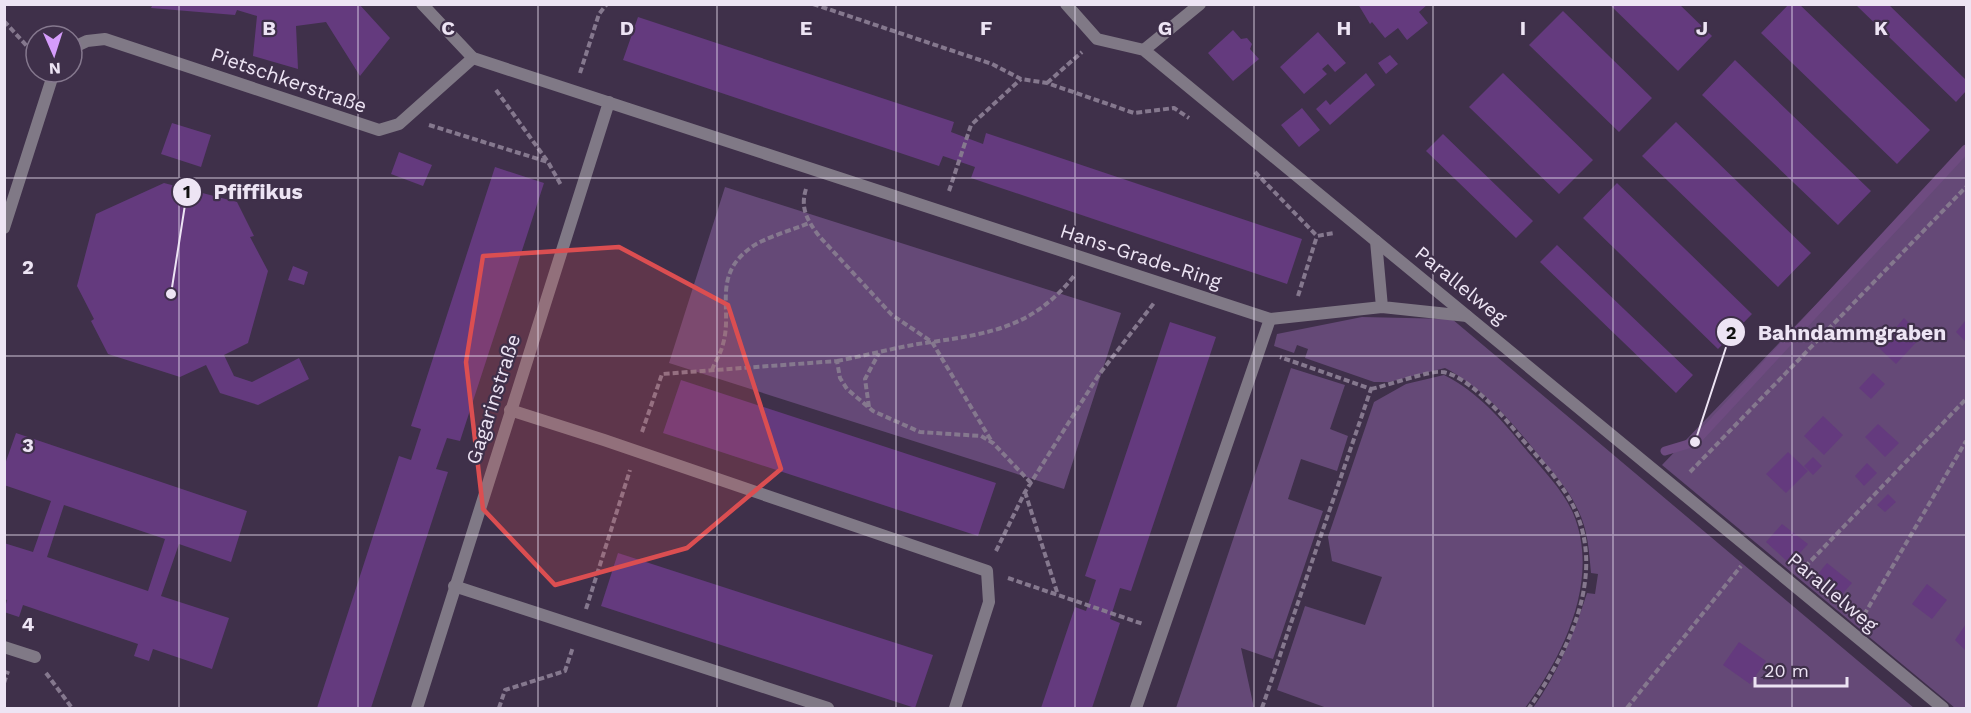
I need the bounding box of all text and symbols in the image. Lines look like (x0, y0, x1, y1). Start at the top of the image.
text: B (262, 16, 276, 40)
text: C (441, 16, 455, 40)
text: D (620, 16, 634, 40)
text: E (800, 16, 812, 40)
text: F (980, 16, 992, 40)
text: G (1158, 16, 1172, 40)
text: H (1337, 16, 1351, 40)
text: I (1520, 16, 1526, 40)
text: J (1696, 16, 1708, 40)
text: K (1874, 16, 1888, 40)
north arrow (24, 24, 84, 84)
street label: Pietschkerstraße (208, 42, 370, 118)
text: N (48, 59, 61, 78)
callout: Pfiffikus (172, 173, 315, 212)
text: Pfiffikus (213, 179, 303, 204)
text: 1 (183, 181, 191, 202)
street label: Hans-Grade-Ring (1057, 219, 1225, 294)
street label: Parallelweg (1410, 241, 1512, 329)
text: 2 (22, 255, 34, 279)
callout: Bahndammgraben (1716, 313, 1959, 352)
text: Bahndammgraben (1758, 320, 1946, 345)
text: 2 (1726, 322, 1736, 343)
street label: Gagarinstraße (461, 331, 525, 467)
text: 3 (22, 433, 34, 457)
street label: Parallelweg (1783, 547, 1883, 637)
text: 4 (22, 612, 35, 636)
scale bar (1755, 650, 1846, 688)
text: 20 m (1764, 660, 1809, 681)

